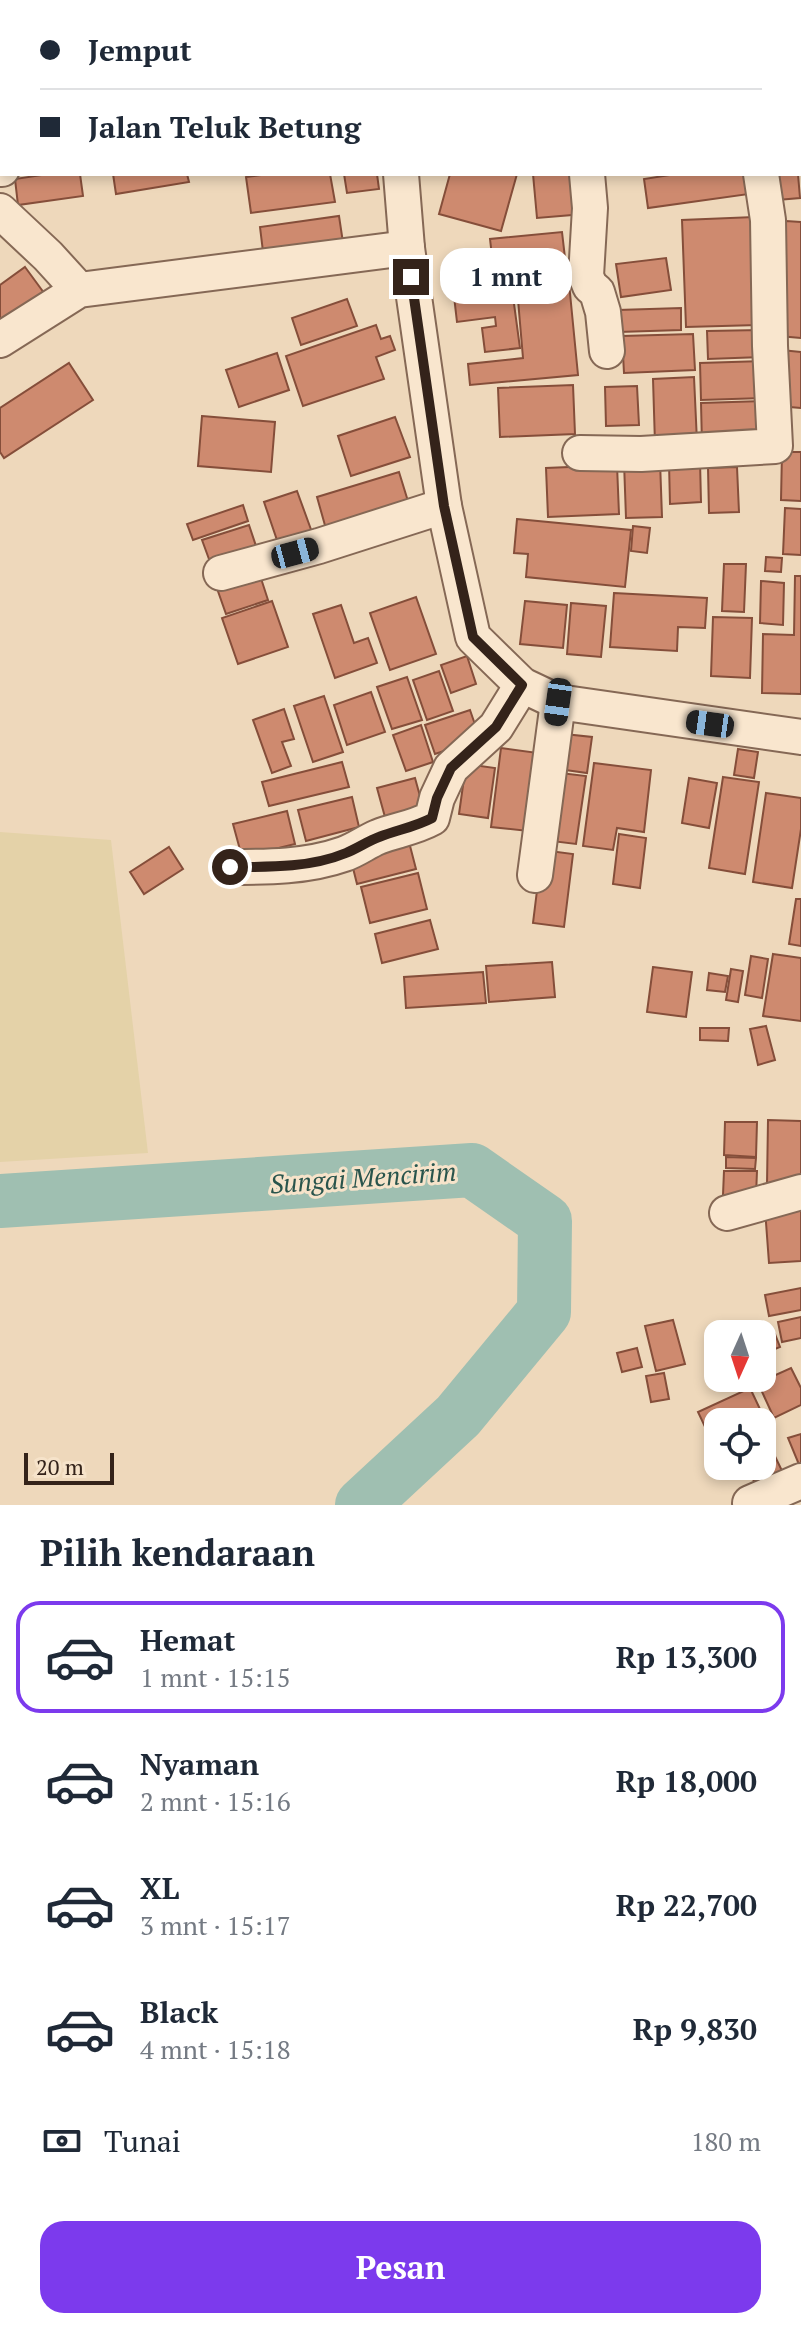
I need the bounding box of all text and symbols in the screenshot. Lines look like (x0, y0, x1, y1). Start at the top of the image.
text: Jemput (88, 30, 192, 70)
text: Jalan Teluk Betung (88, 107, 361, 147)
callout: 1 mnt (439, 249, 571, 305)
route end (393, 259, 429, 295)
text: 1 mnt (470, 259, 542, 293)
car (269, 535, 321, 571)
car (543, 677, 573, 727)
car (685, 709, 735, 739)
route start (212, 849, 248, 885)
water label: Sungai Mencirim (269, 1154, 457, 1200)
north arrow (704, 1320, 776, 1392)
map controls (704, 1320, 776, 1480)
button: locate (704, 1408, 776, 1480)
scale bar (24, 1449, 114, 1485)
text: 20 m (36, 1452, 84, 1481)
text: Pilih kendaraan (40, 1529, 315, 1576)
text: Hemat (140, 1620, 236, 1660)
icon: car (44, 1621, 116, 1693)
text: Rp 13,300 (616, 1637, 757, 1677)
text: 1 mnt · 15:15 (140, 1660, 291, 1694)
text: Nyaman (140, 1744, 259, 1784)
icon: car (44, 1745, 116, 1817)
text: Rp 18,000 (616, 1761, 757, 1801)
text: 2 mnt · 15:16 (140, 1784, 291, 1818)
text: XL (140, 1868, 179, 1908)
icon: car (44, 1869, 116, 1941)
text: Rp 22,700 (616, 1885, 757, 1925)
text: 3 mnt · 15:17 (140, 1908, 291, 1942)
text: Black (140, 1992, 218, 2032)
icon: car (44, 1993, 116, 2065)
text: Rp 9,830 (633, 2009, 757, 2049)
text: 4 mnt · 15:18 (140, 2032, 291, 2066)
icon: cash (40, 2119, 84, 2163)
text: Tunai (104, 2121, 181, 2161)
text: 180 m (691, 2124, 761, 2158)
button: Pesan (40, 2221, 761, 2313)

